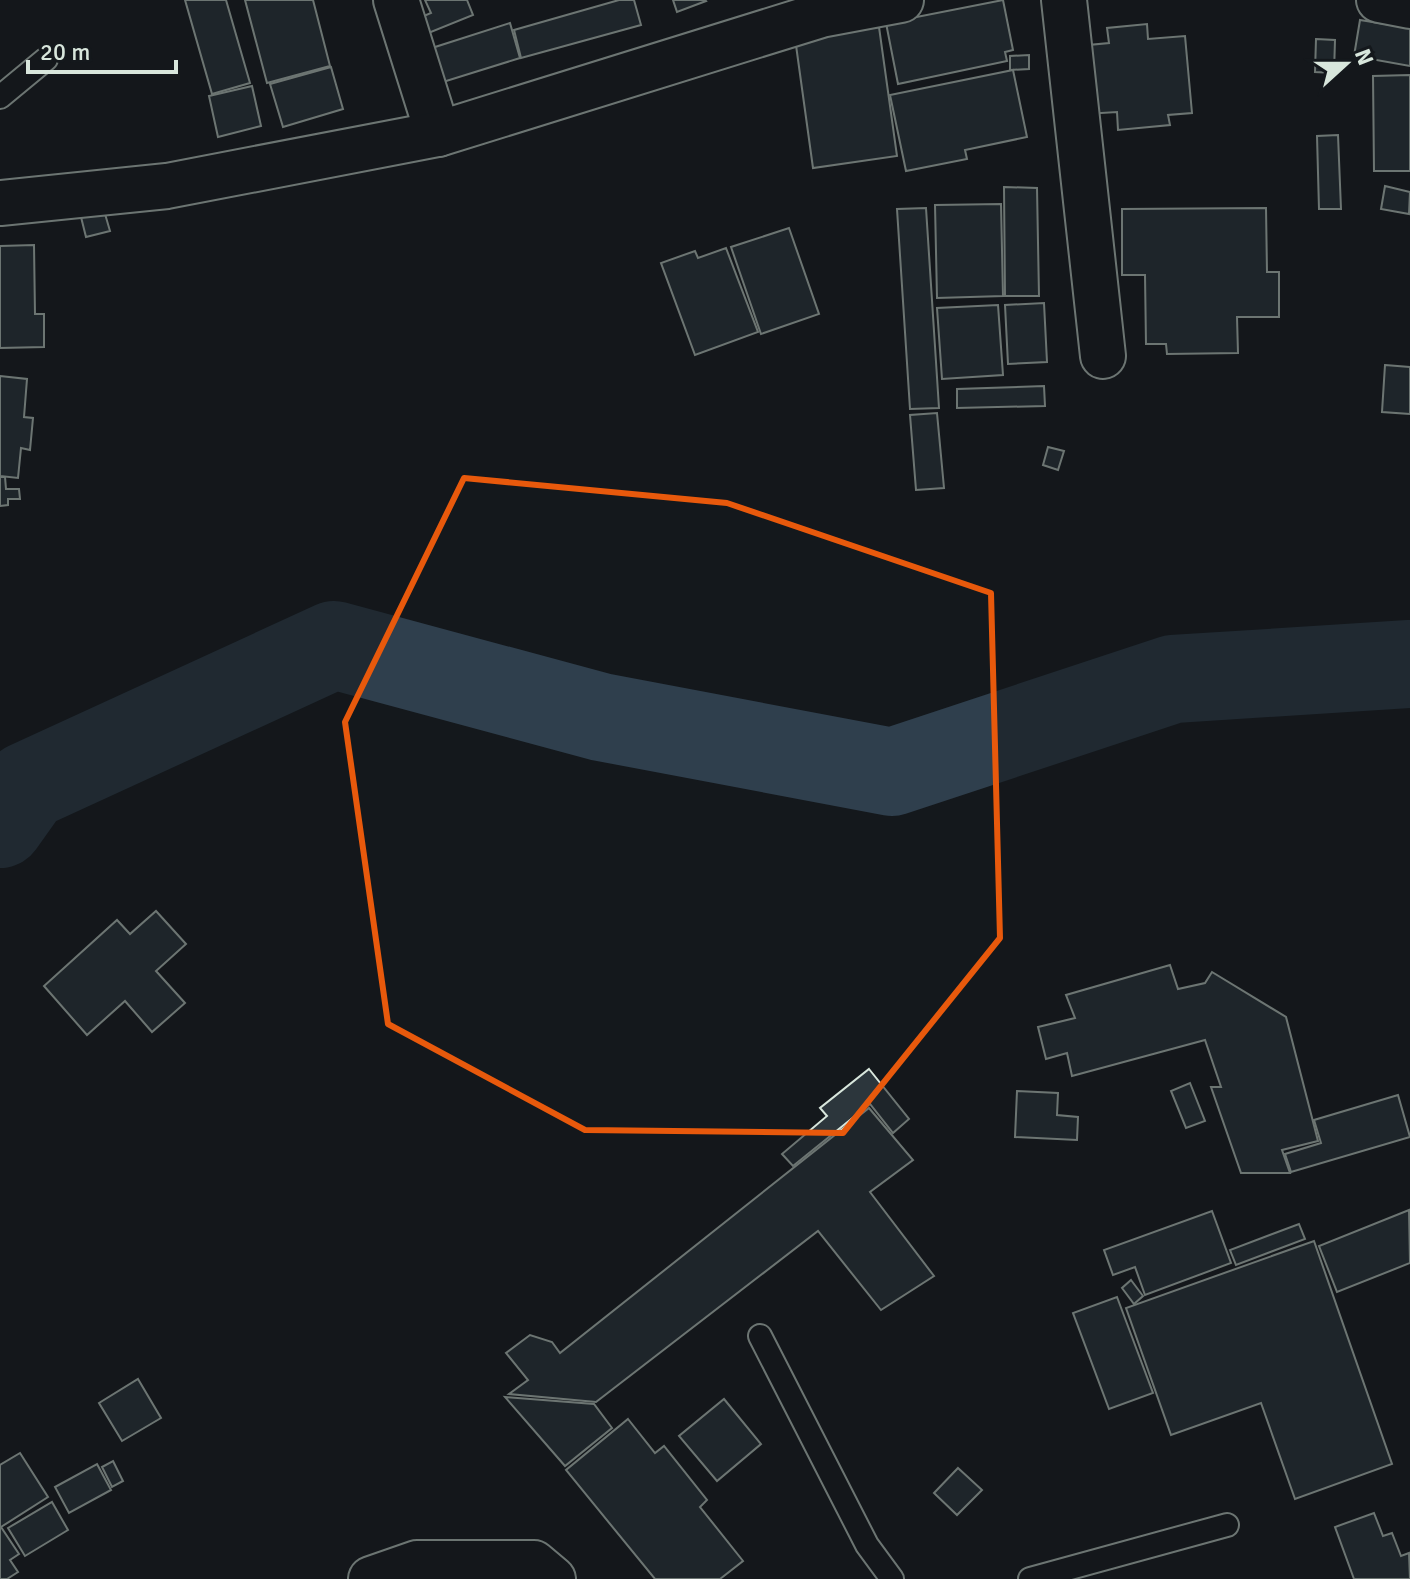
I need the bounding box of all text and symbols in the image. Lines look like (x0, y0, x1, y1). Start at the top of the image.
scale bar (28, 24, 176, 74)
north arrow (1306, 24, 1386, 104)
text: 20 m (40, 37, 90, 67)
text: N (1349, 45, 1380, 69)

